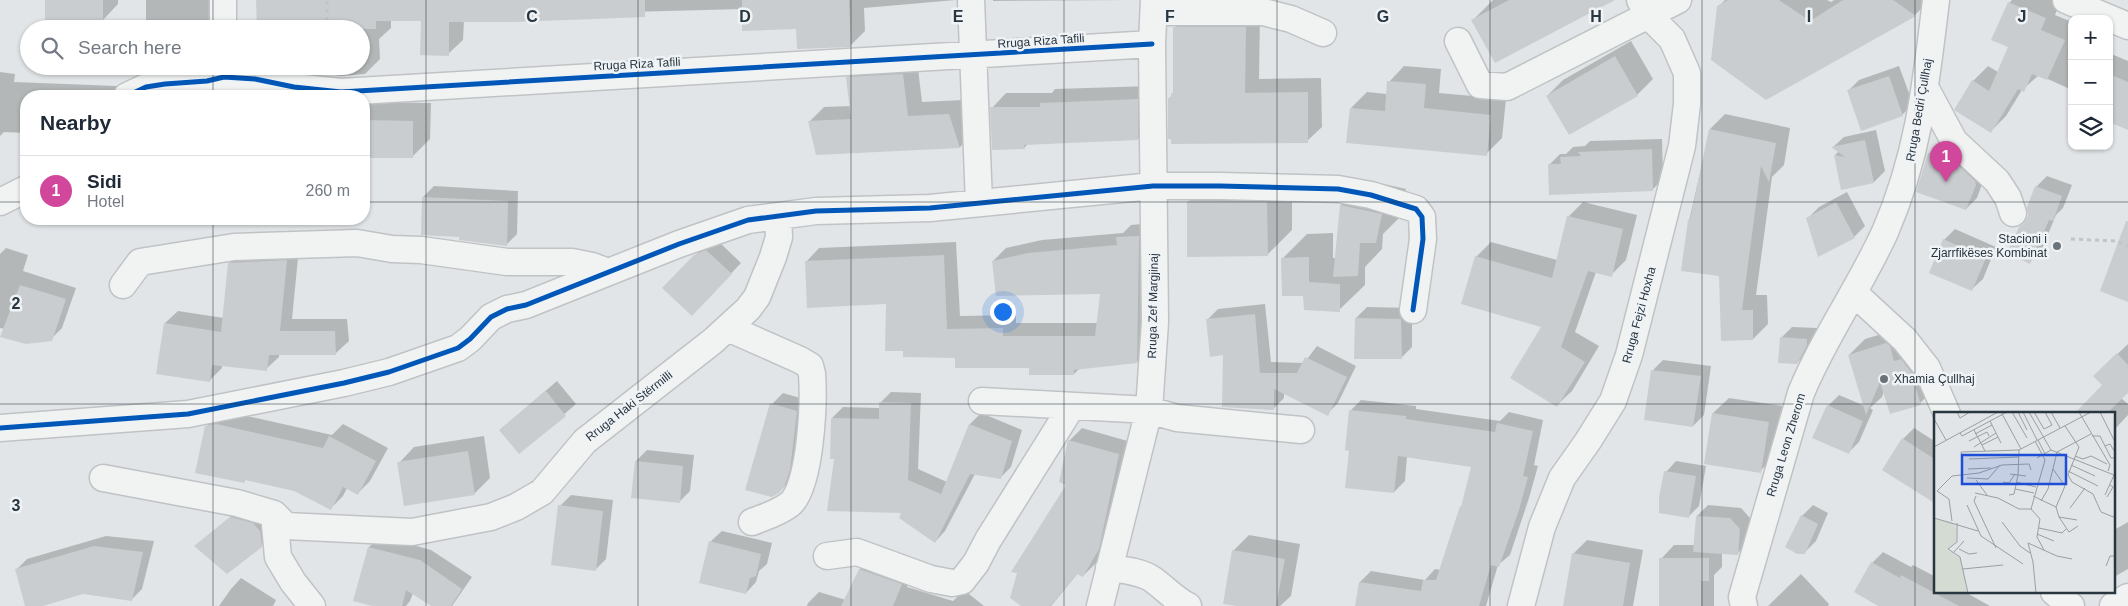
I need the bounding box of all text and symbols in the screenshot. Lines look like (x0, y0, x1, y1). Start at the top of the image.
text: C (526, 8, 538, 25)
text: D (739, 8, 751, 25)
text: E (953, 8, 964, 25)
text: F (1165, 8, 1175, 25)
text: G (1377, 8, 1389, 25)
text: H (1590, 8, 1602, 25)
text: I (1807, 8, 1811, 25)
text: J (2018, 8, 2026, 25)
map controls (2068, 15, 2113, 150)
button: + (2068, 15, 2113, 60)
search box (20, 20, 370, 75)
street label: Rruga Riza Tafili (997, 31, 1085, 51)
icon: search (38, 34, 66, 62)
text: Search here (78, 37, 182, 58)
street label: Rruga Riza Tafili (593, 55, 681, 73)
street label: Rruga Bedri Çullhaj (1903, 58, 1935, 162)
button: − (2068, 60, 2113, 105)
button: layers (2068, 105, 2113, 150)
text: Nearby (40, 111, 111, 134)
pin: 1 (1930, 141, 1962, 182)
text: Sidi (87, 171, 122, 192)
text: 1 (52, 182, 60, 199)
text: 260 m (306, 182, 350, 199)
text: Hotel (87, 193, 124, 210)
place label: Stacioni i Zjarrfikëses Kombinat (1931, 232, 2048, 260)
marker: Stacioni i Zjarrfikëses Kombinat (2051, 240, 2063, 252)
street label: Rruga Zef Margjinaj (1145, 253, 1161, 359)
street label: Rruga Fejzi Hoxha (1619, 265, 1659, 365)
text: 2 (12, 295, 21, 312)
your location (990, 299, 1016, 325)
street label: Rruga Haki Stërmilli (583, 368, 675, 444)
place label: Xhamia Çullhaj (1894, 372, 1975, 386)
marker: Xhamia Çullhaj (1878, 373, 1890, 385)
street label: Rruga Leon Zherom (1764, 392, 1808, 498)
inset map (1934, 412, 2116, 594)
text: 3 (12, 497, 21, 514)

